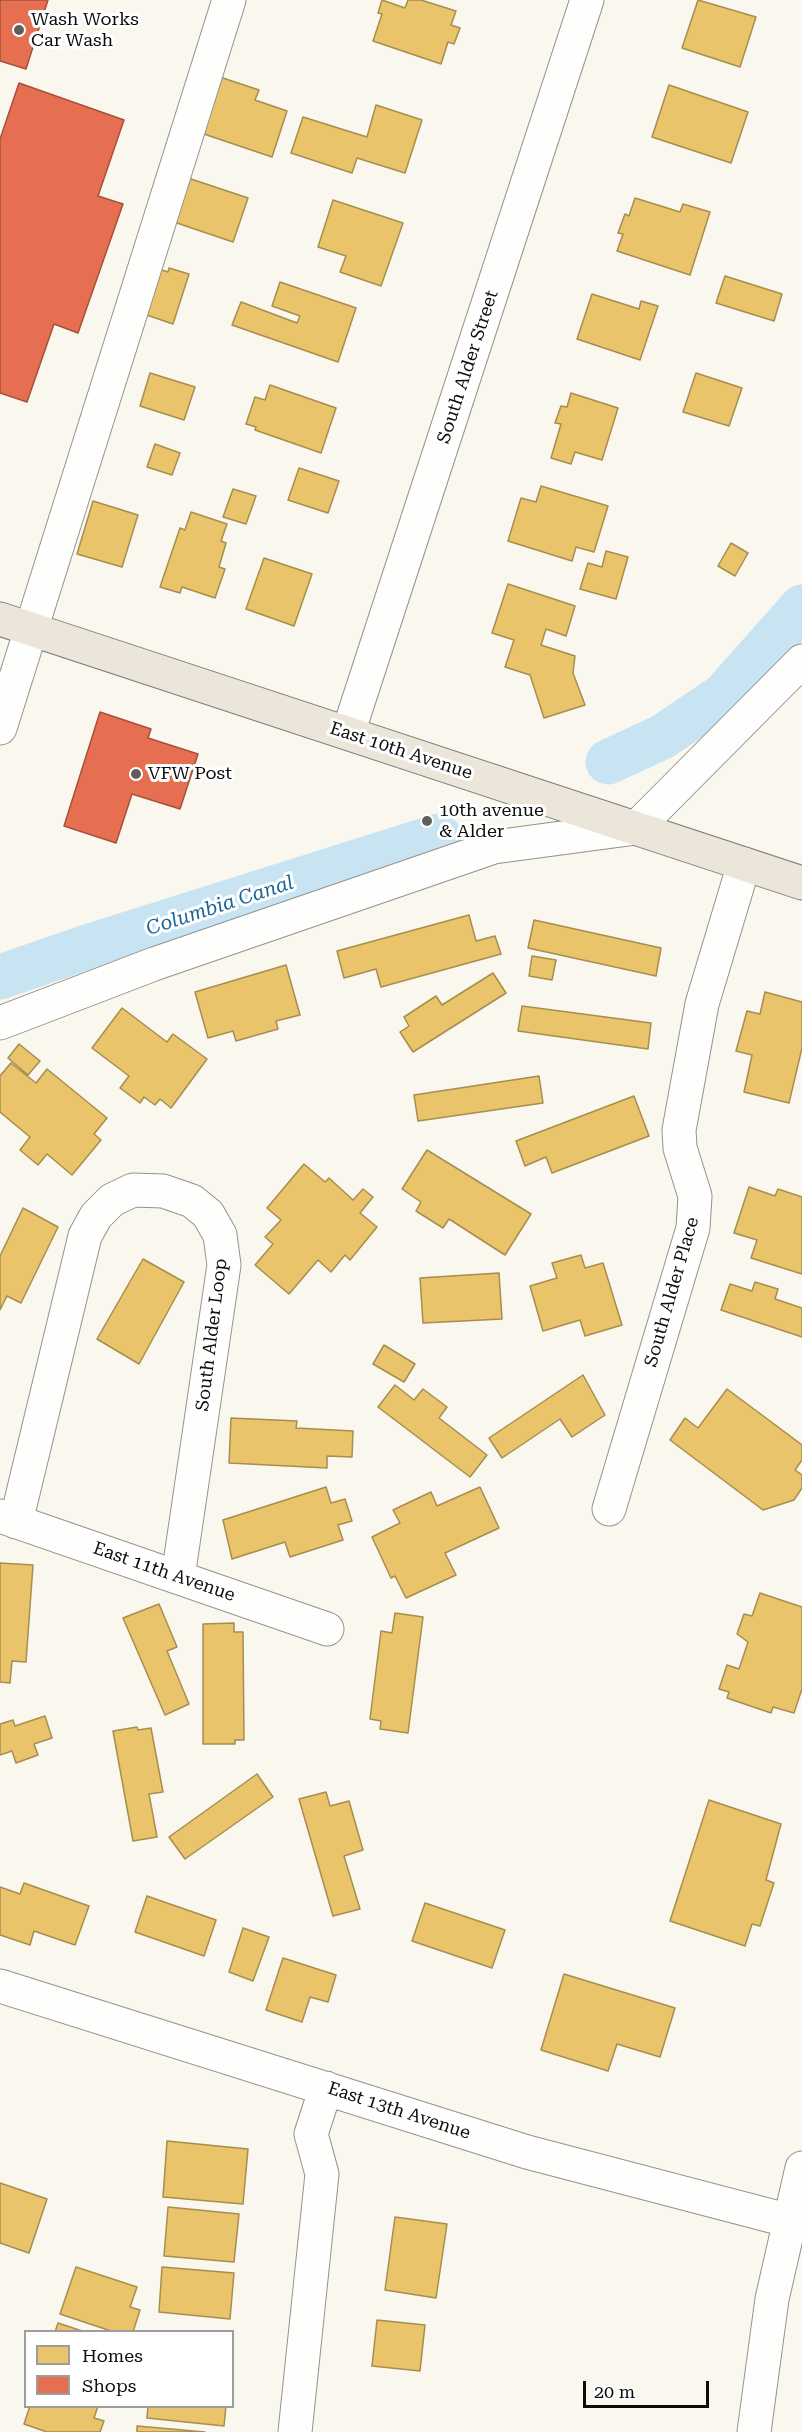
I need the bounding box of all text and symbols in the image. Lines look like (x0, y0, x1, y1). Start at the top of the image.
place label: Wash Works Car Wash (31, 9, 139, 52)
marker: Wash Works Car Wash (12, 23, 26, 37)
street label: South Alder Street (433, 288, 503, 446)
street label: East 10th Avenue (327, 718, 475, 784)
place label: VFW Post (148, 763, 232, 785)
marker: VFW Post (129, 767, 143, 781)
place label: 10th avenue & Alder (439, 800, 544, 842)
marker: 10th avenue & Alder (420, 814, 434, 828)
water label: Columbia Canal (143, 871, 297, 941)
street label: South Alder Place (640, 1215, 704, 1369)
street label: South Alder Loop (192, 1257, 232, 1413)
street label: East 11th Avenue (90, 1538, 238, 1606)
street label: East 13th Avenue (325, 2078, 473, 2144)
legend (24, 2330, 234, 2408)
text: Homes (82, 2345, 143, 2366)
scale bar (586, 2369, 712, 2407)
text: Shops (82, 2375, 136, 2396)
text: 20 m (594, 2381, 635, 2402)

